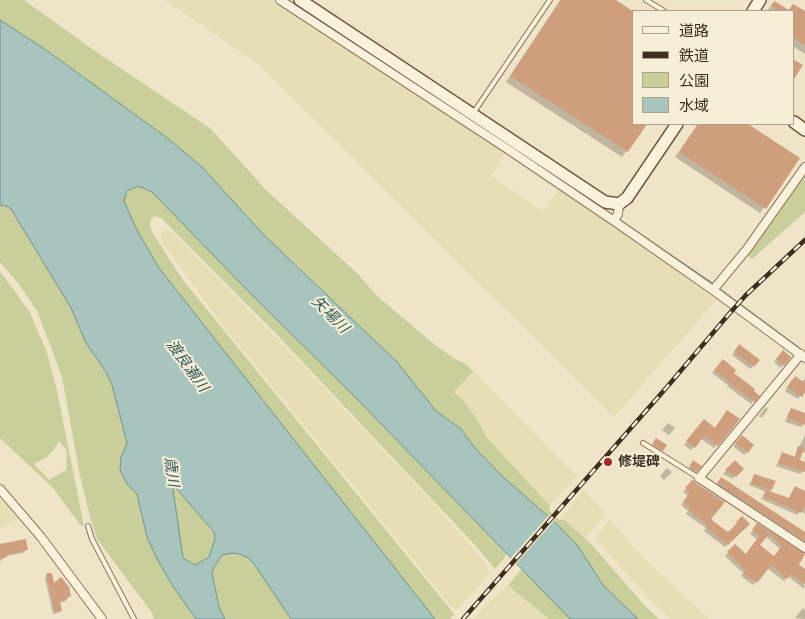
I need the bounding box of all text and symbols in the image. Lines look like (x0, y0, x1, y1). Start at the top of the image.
legend (632, 10, 795, 125)
text: 道路 (679, 21, 709, 40)
text: 鉄道 (679, 46, 709, 65)
text: 公園 (679, 71, 709, 90)
text: 水域 (679, 96, 709, 115)
water label: 矢場川 (308, 293, 352, 337)
water label: 渡良瀬川 (162, 336, 212, 396)
place label: 修堤碑 (618, 454, 660, 470)
water label: 歳川 (160, 456, 182, 488)
marker: 修堤碑 (602, 456, 614, 468)

